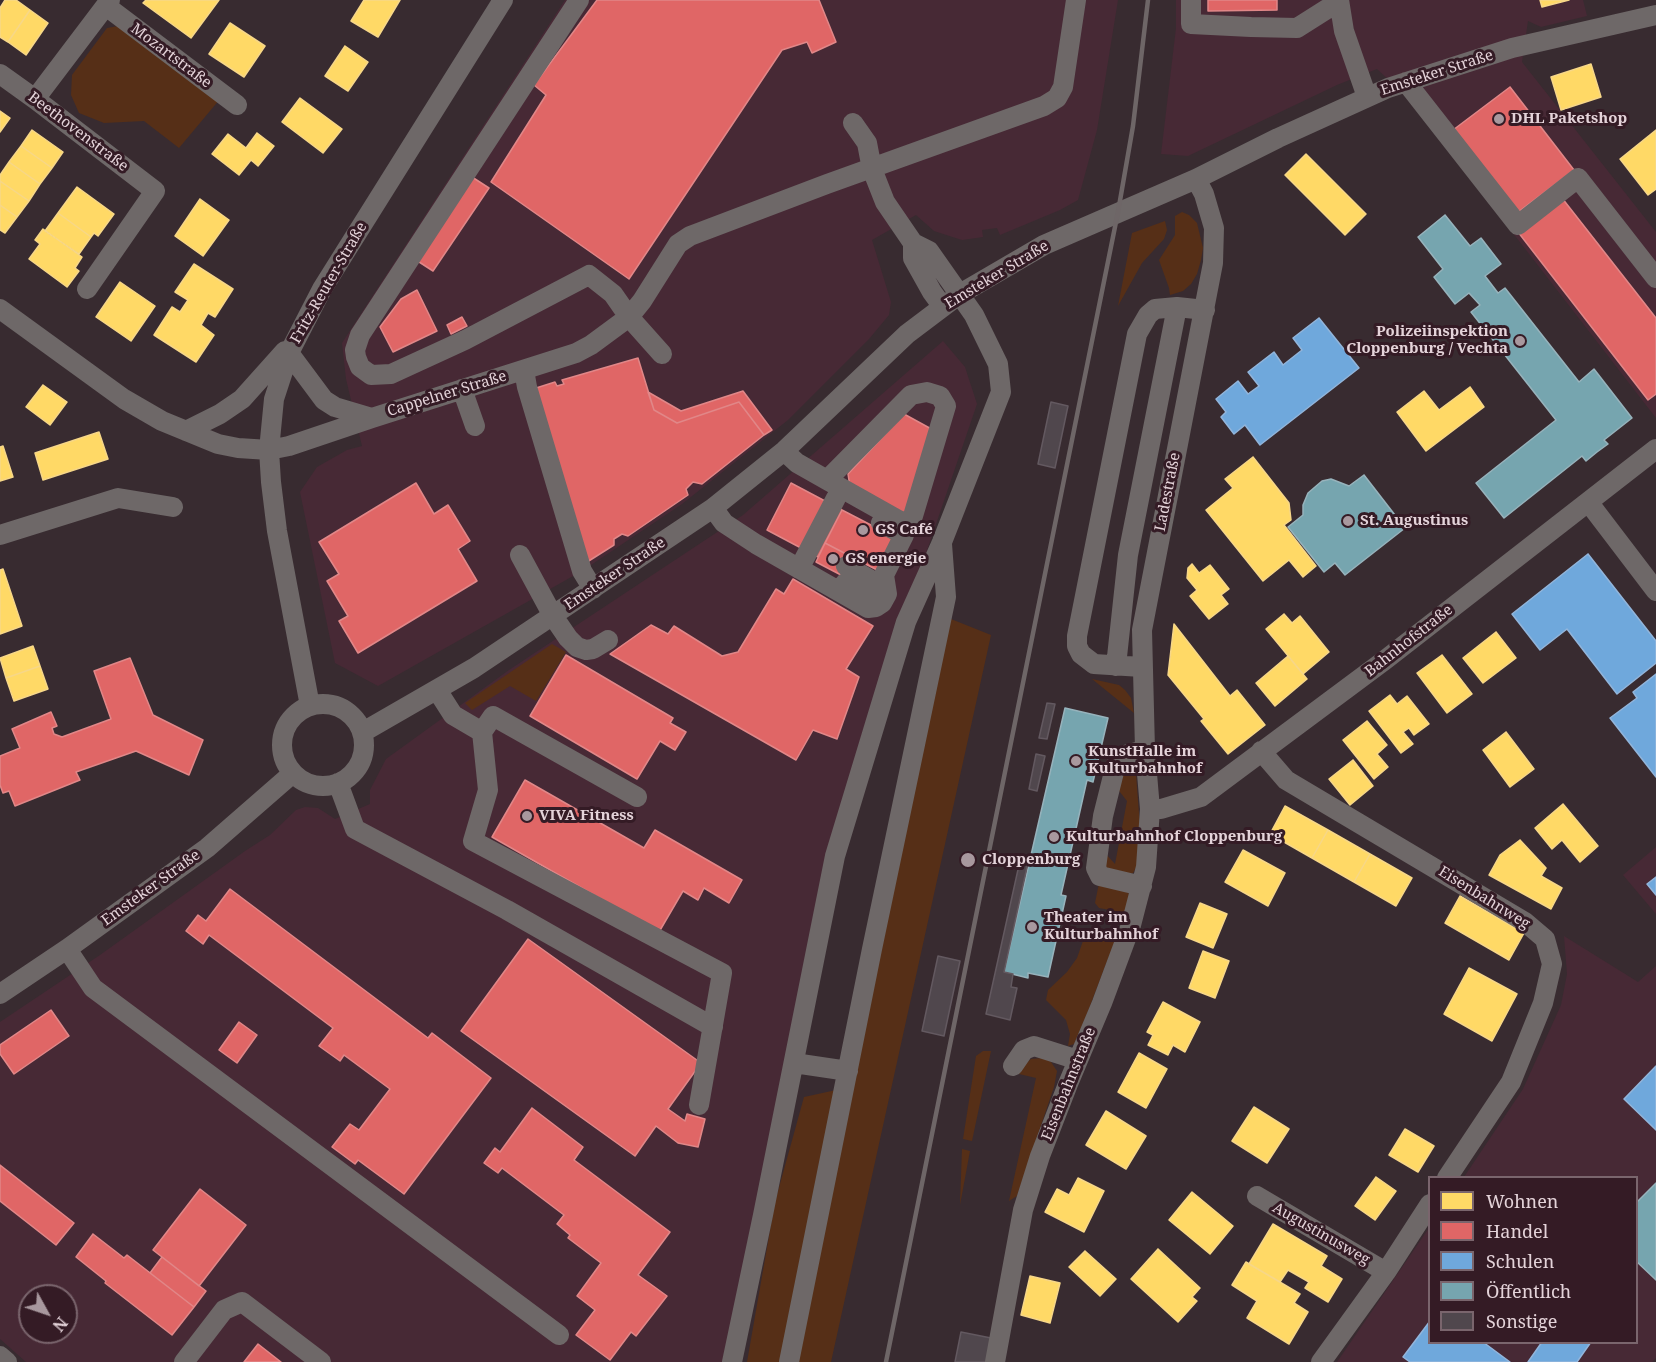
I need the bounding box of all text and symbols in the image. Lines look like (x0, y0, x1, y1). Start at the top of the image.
street label: Mozartstraße (127, 20, 215, 92)
street label: Emsteker Straße (1378, 46, 1496, 100)
street label: Beethovenstraße (24, 88, 132, 176)
place label: DHL Paketshop (1511, 110, 1627, 128)
marker: DHL Paketshop (1492, 112, 1506, 126)
street label: Fritz-Reuter-Straße (287, 219, 371, 347)
street label: Emsteker Straße (942, 237, 1052, 313)
place label: Polizeiinspektion Cloppenburg / Vechta (1346, 323, 1508, 358)
marker: Polizeiinspektion Cloppenburg / Vechta (1513, 334, 1527, 348)
street label: Cappelner Straße (385, 367, 509, 421)
street label: Ladestraße (1152, 451, 1184, 533)
place label: St. Augustinus (1360, 512, 1468, 530)
marker: St. Augustinus (1341, 514, 1355, 528)
place label: GS Café (875, 521, 933, 539)
marker: GS Café (856, 523, 870, 537)
street label: Emsteker Straße (561, 534, 669, 614)
place label: GS energie (845, 550, 926, 568)
marker: GS energie (826, 552, 840, 566)
street label: Bahnhofstraße (1362, 601, 1456, 681)
place label: KunstHalle im Kulturbahnhof (1088, 743, 1202, 778)
marker: KunstHalle im Kulturbahnhof (1069, 754, 1083, 768)
place label: VIVA Fitness (539, 807, 634, 825)
marker: VIVA Fitness (520, 809, 534, 823)
place label: Kulturbahnhof Cloppenburg (1066, 828, 1282, 846)
marker: Kulturbahnhof Cloppenburg (1047, 830, 1061, 844)
street label: Emsteker Straße (98, 846, 204, 930)
marker: Cloppenburg (959, 851, 977, 869)
place label: Cloppenburg (982, 851, 1080, 869)
street label: Eisenbahnweg (1435, 863, 1533, 933)
place label: Theater im Kulturbahnhof (1044, 909, 1158, 944)
marker: Theater im Kulturbahnhof (1025, 920, 1039, 934)
street label: Eisenbahnstraße (1038, 1025, 1100, 1143)
legend (1428, 1176, 1638, 1344)
text: Wohnen (1486, 1189, 1558, 1213)
street label: Augustinusweg (1269, 1199, 1373, 1269)
text: Handel (1486, 1219, 1548, 1243)
text: Schulen (1486, 1249, 1554, 1273)
text: Öffentlich (1486, 1279, 1571, 1303)
north arrow (18, 1284, 78, 1344)
text: Sonstige (1486, 1309, 1557, 1333)
text: N (48, 1312, 73, 1336)

